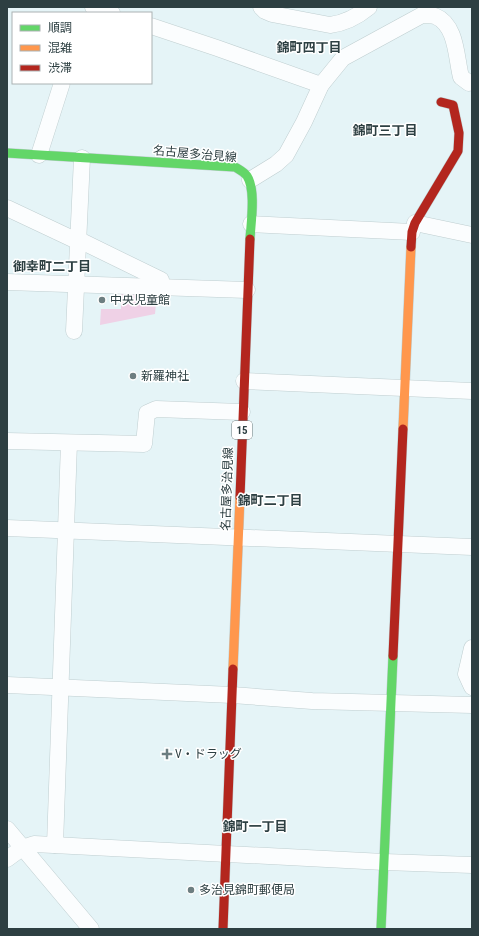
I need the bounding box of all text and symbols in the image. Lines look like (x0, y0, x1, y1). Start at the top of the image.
legend (12, 12, 152, 84)
text: 順調 (48, 21, 72, 35)
district label: 錦町四丁目 (276, 40, 342, 55)
text: 混雑 (48, 41, 72, 55)
text: 渋滞 (48, 61, 72, 75)
district label: 錦町三丁目 (352, 123, 418, 138)
street label: 名古屋多治見線 (153, 143, 237, 165)
district label: 御幸町二丁目 (13, 259, 91, 274)
place label: 中央児童館 (110, 293, 170, 307)
marker: 中央児童館 (97, 295, 107, 305)
place label: 新羅神社 (141, 369, 189, 383)
marker: 新羅神社 (128, 371, 138, 381)
road number: 15 (232, 421, 252, 439)
street label: 名古屋多治見線 (219, 447, 235, 531)
district label: 錦町二丁目 (237, 493, 303, 508)
place label: V・ドラッグ (175, 747, 242, 761)
marker: V・ドラッグ (162, 749, 172, 759)
district label: 錦町一丁目 (222, 819, 288, 834)
place label: 多治見錦町郵便局 (199, 883, 295, 897)
marker: 多治見錦町郵便局 (186, 885, 196, 895)

